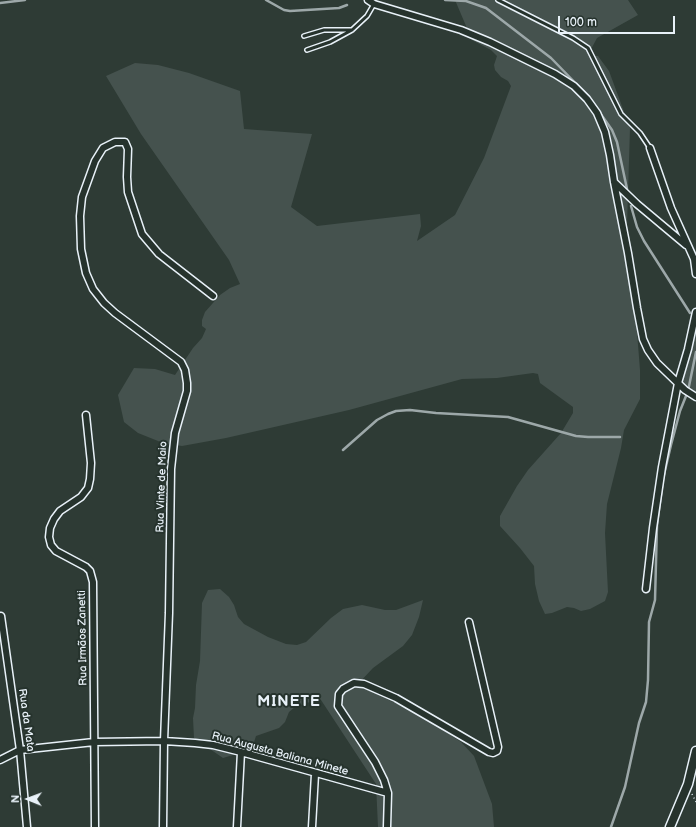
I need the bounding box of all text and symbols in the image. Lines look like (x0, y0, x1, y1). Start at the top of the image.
scale bar (560, 8, 677, 34)
text: 100 m (565, 15, 597, 30)
street label: Rua Vinte de Maio (154, 441, 170, 533)
street label: Rua Irmãos Zanetti (76, 590, 90, 686)
street label: Rua da Mata (15, 688, 37, 752)
district label: MINETE (257, 693, 321, 711)
street label: Rua Augusta Baliana Minete (210, 729, 350, 779)
north arrow (8, 779, 48, 819)
text: N (9, 795, 22, 803)

